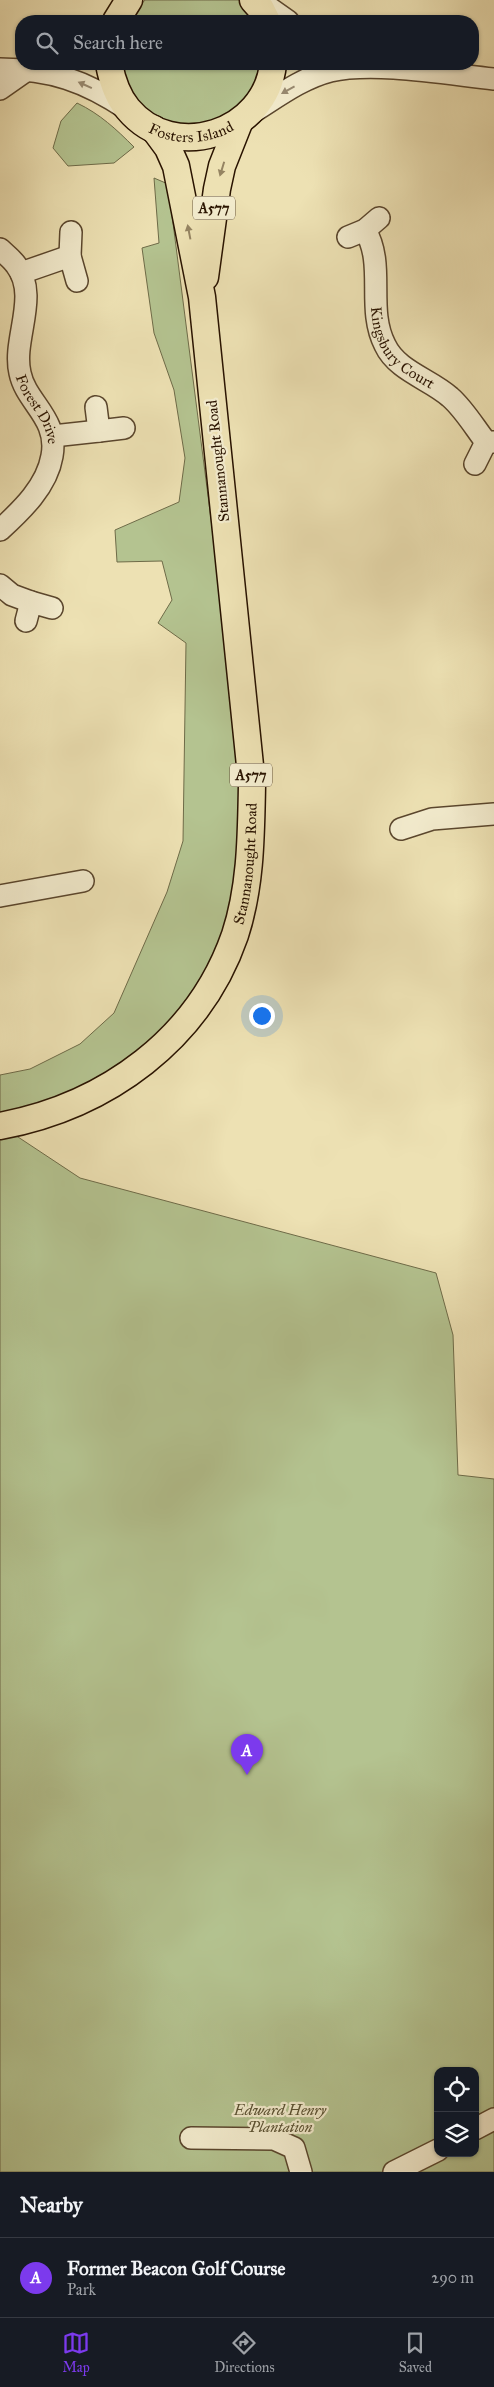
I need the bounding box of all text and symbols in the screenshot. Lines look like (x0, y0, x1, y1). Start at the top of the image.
search box (15, 15, 479, 70)
icon: search (33, 29, 61, 57)
text: Search here (73, 31, 163, 54)
one-way arrow (78, 80, 92, 88)
one-way arrow (282, 86, 295, 95)
street label: Fosters Island (146, 117, 237, 146)
one-way arrow (217, 161, 225, 176)
road number: A577 (193, 197, 235, 220)
one-way arrow (185, 224, 193, 240)
street label: Kingsbury Court (367, 306, 438, 393)
street label: Forest Drive (12, 372, 62, 445)
street label: Stannanought Road (203, 399, 233, 523)
road number: A577 (230, 764, 272, 786)
street label: Stannanought Road (230, 802, 261, 927)
your location (249, 1003, 275, 1029)
pin: A (231, 1734, 263, 1775)
map controls (434, 2067, 479, 2157)
button: locate (434, 2067, 479, 2112)
park label: Edward Henry Plantation (233, 2101, 328, 2136)
button: layers (434, 2112, 479, 2157)
text: Nearby (20, 2192, 83, 2218)
text: Former Beacon Golf Course (67, 2257, 285, 2280)
text: A (31, 2268, 41, 2287)
text: 290 m (431, 2268, 474, 2287)
text: Park (67, 2280, 96, 2299)
tab: Map (62, 2329, 90, 2376)
tab: Directions (214, 2329, 275, 2376)
tab: Saved (399, 2329, 432, 2376)

